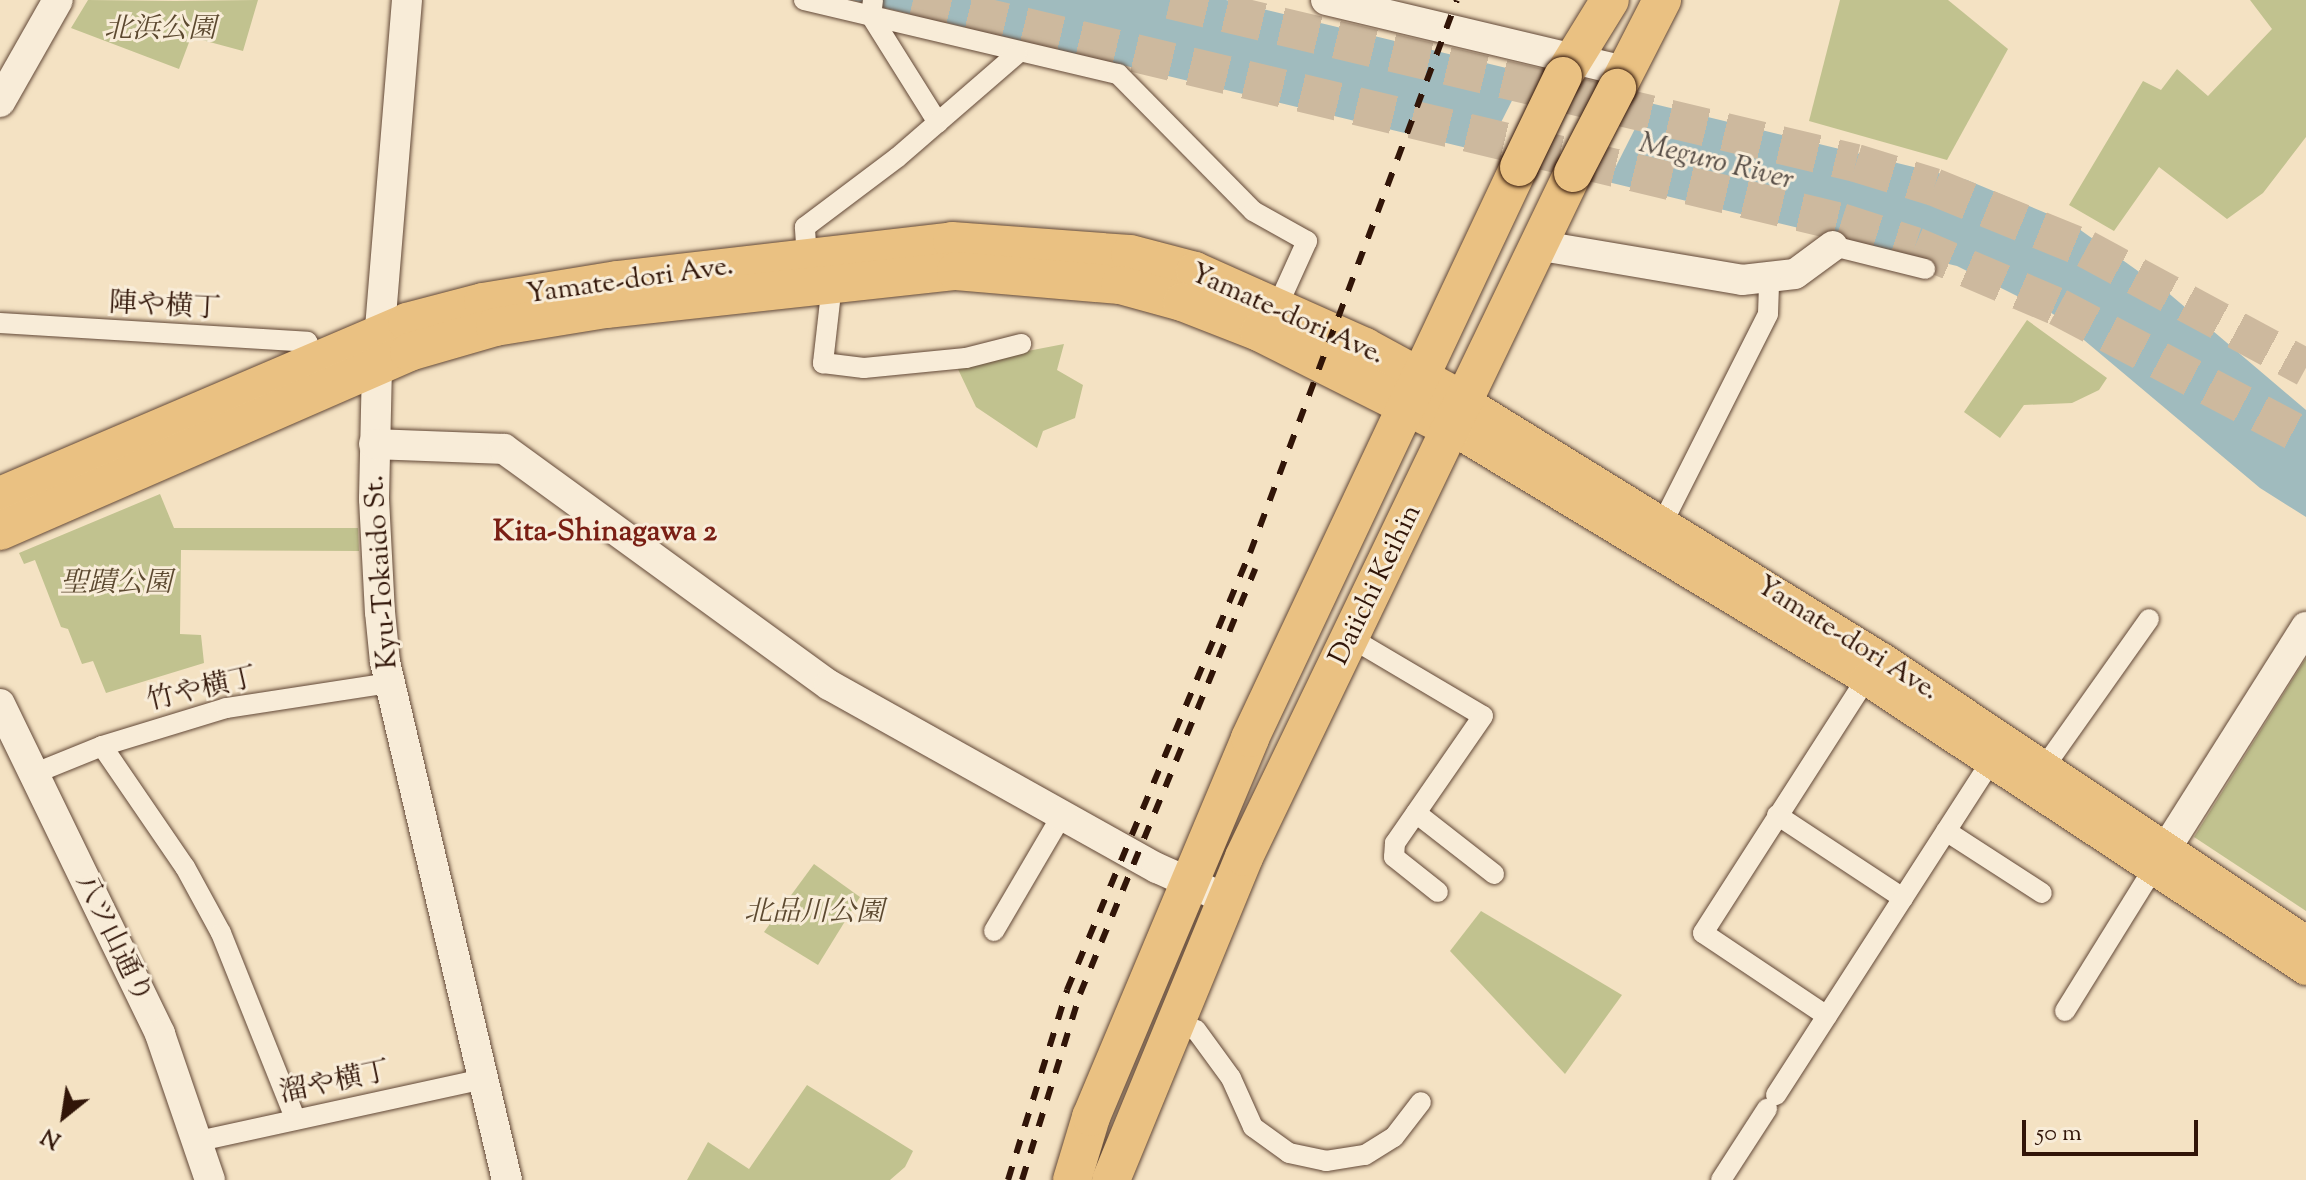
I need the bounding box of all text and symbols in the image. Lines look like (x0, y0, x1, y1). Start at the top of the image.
park label: 北浜公園 (104, 13, 216, 47)
water label: Meguro River (1635, 126, 1797, 200)
street label: Yamate-dori Ave. (524, 250, 736, 312)
street label: Yamate-dori Ave. (1185, 257, 1389, 373)
street label: 陣や横丁 (108, 287, 222, 327)
street label: Kyu-Tokaido St. (358, 474, 406, 670)
street label: Daiichi Keihin (1323, 499, 1429, 671)
district label: Kita-Shinagawa 2 (493, 515, 717, 551)
park label: 聖蹟公園 (60, 567, 172, 601)
street label: Yamate-dori Ave. (1750, 569, 1944, 709)
street label: 竹や横丁 (144, 661, 260, 719)
street label: 八ツ山通り (67, 869, 159, 1009)
park label: 北品川公園 (744, 896, 884, 930)
street label: 溜や横丁 (277, 1055, 393, 1111)
north arrow (24, 1076, 104, 1156)
scale bar (2026, 1104, 2202, 1154)
text: 50 m (2036, 1117, 2082, 1151)
text: N (36, 1119, 68, 1155)

